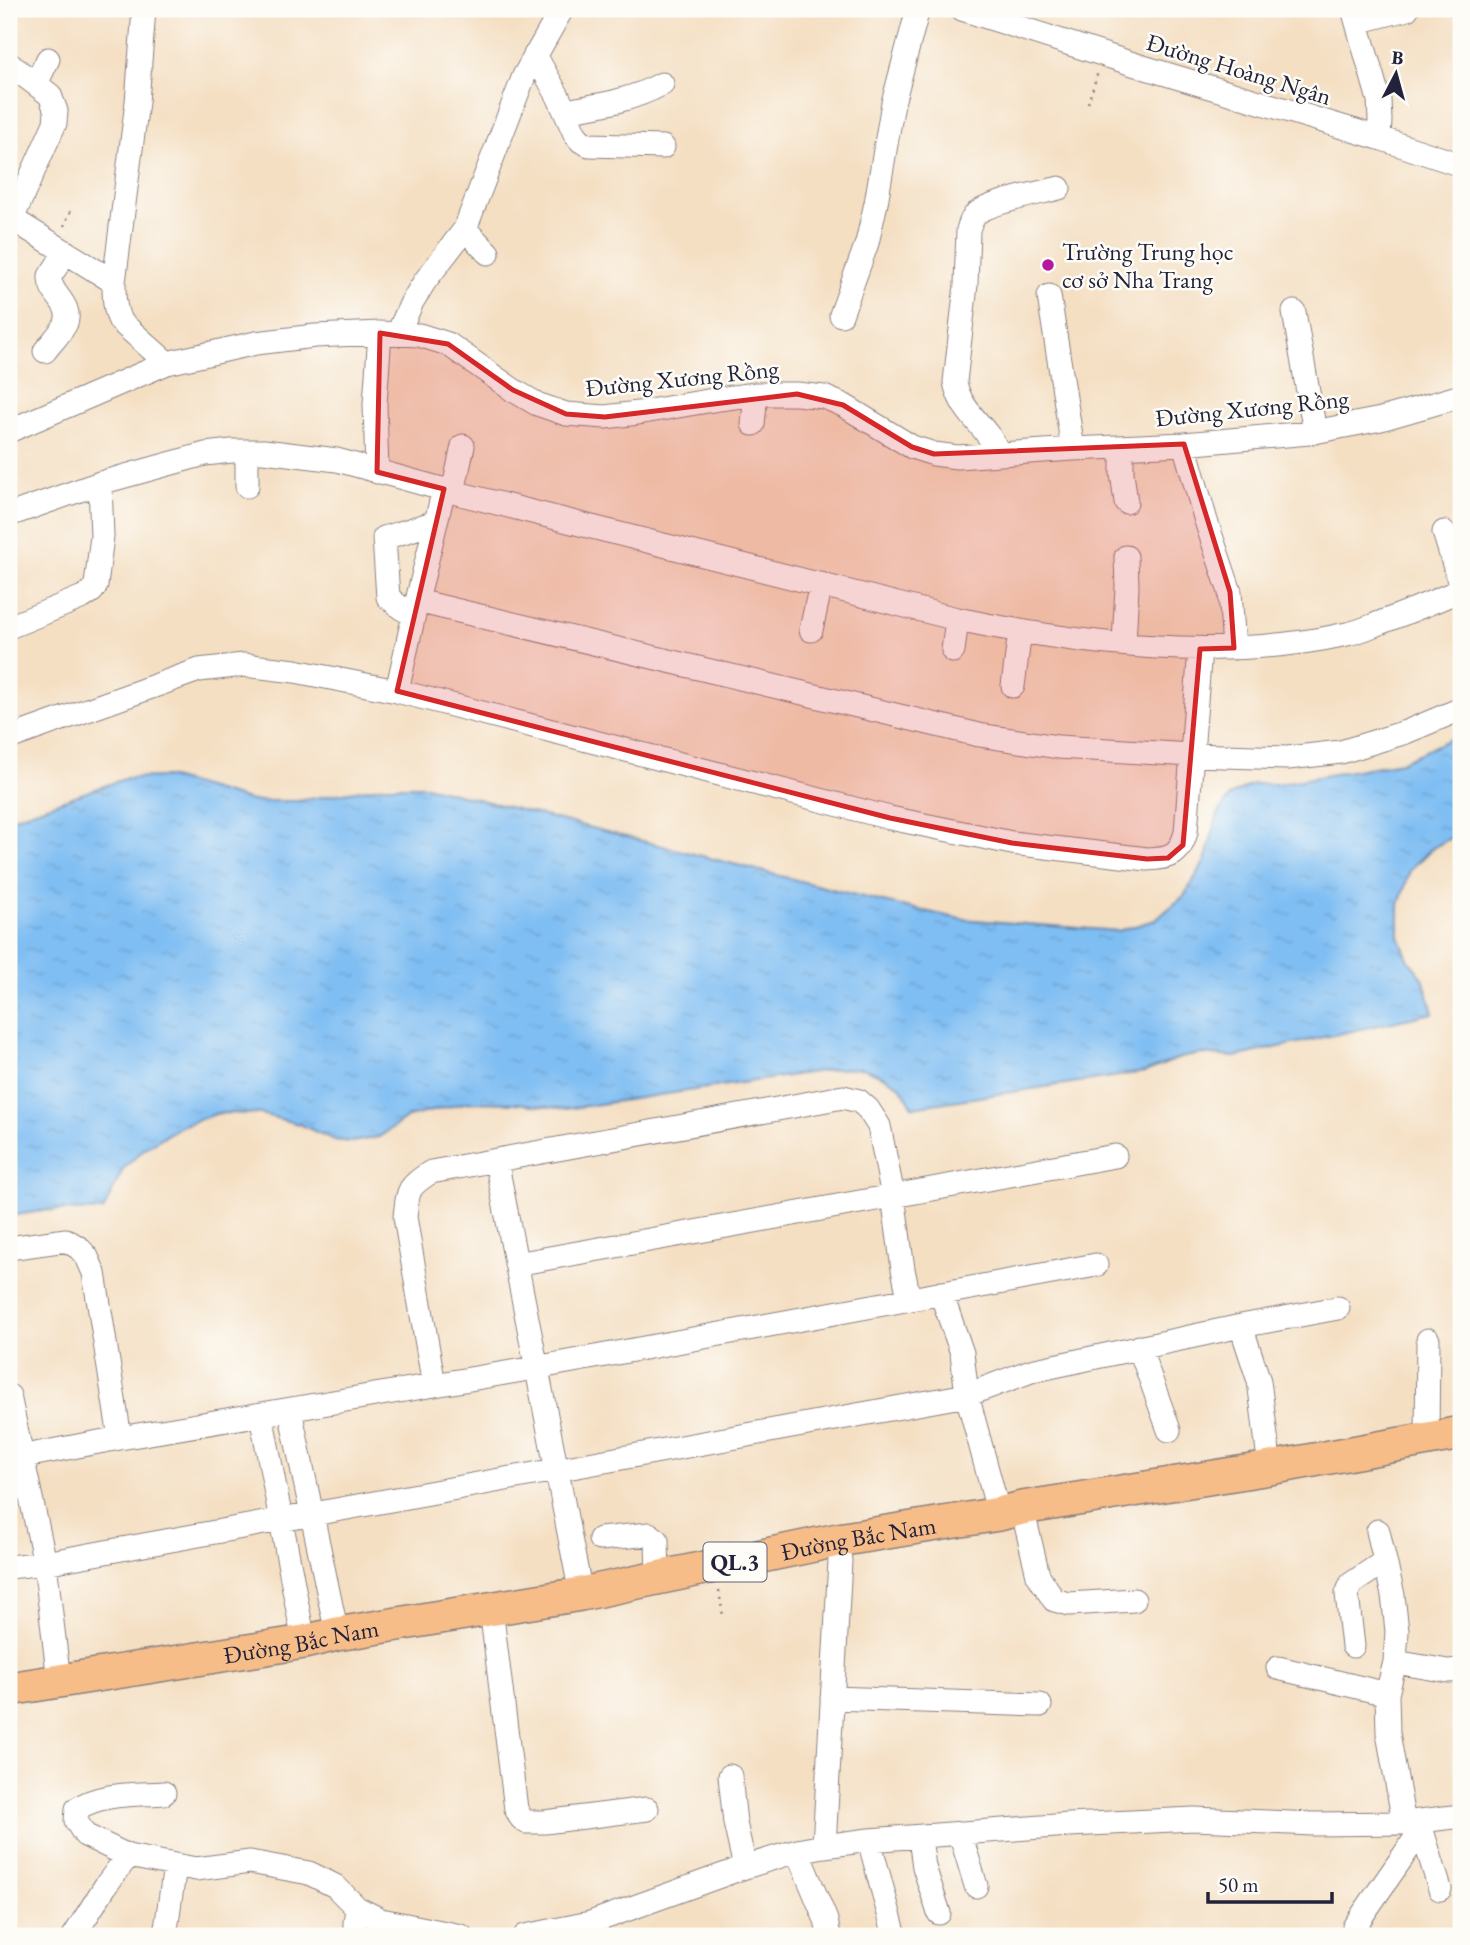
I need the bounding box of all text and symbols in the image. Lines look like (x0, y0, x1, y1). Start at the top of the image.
street label: Đường Hoàng Ngân (1143, 26, 1335, 112)
north arrow (1362, 38, 1432, 108)
text: B (1390, 45, 1405, 71)
place label: Trường Trung học cơ sở Nha Trang (1062, 236, 1233, 295)
marker: Trường Trung học cơ sở Nha Trang (1040, 257, 1056, 273)
street label: Đường Xương Rồng (584, 352, 781, 404)
street label: Đường Xương Rồng (1154, 382, 1351, 434)
street label: Đường Bắc Nam (778, 1509, 939, 1567)
road number: QL.3 (704, 1542, 766, 1582)
street label: Đường Bắc Nam (221, 1612, 381, 1670)
scale bar (1208, 1861, 1332, 1905)
text: 50 m (1218, 1871, 1259, 1898)

